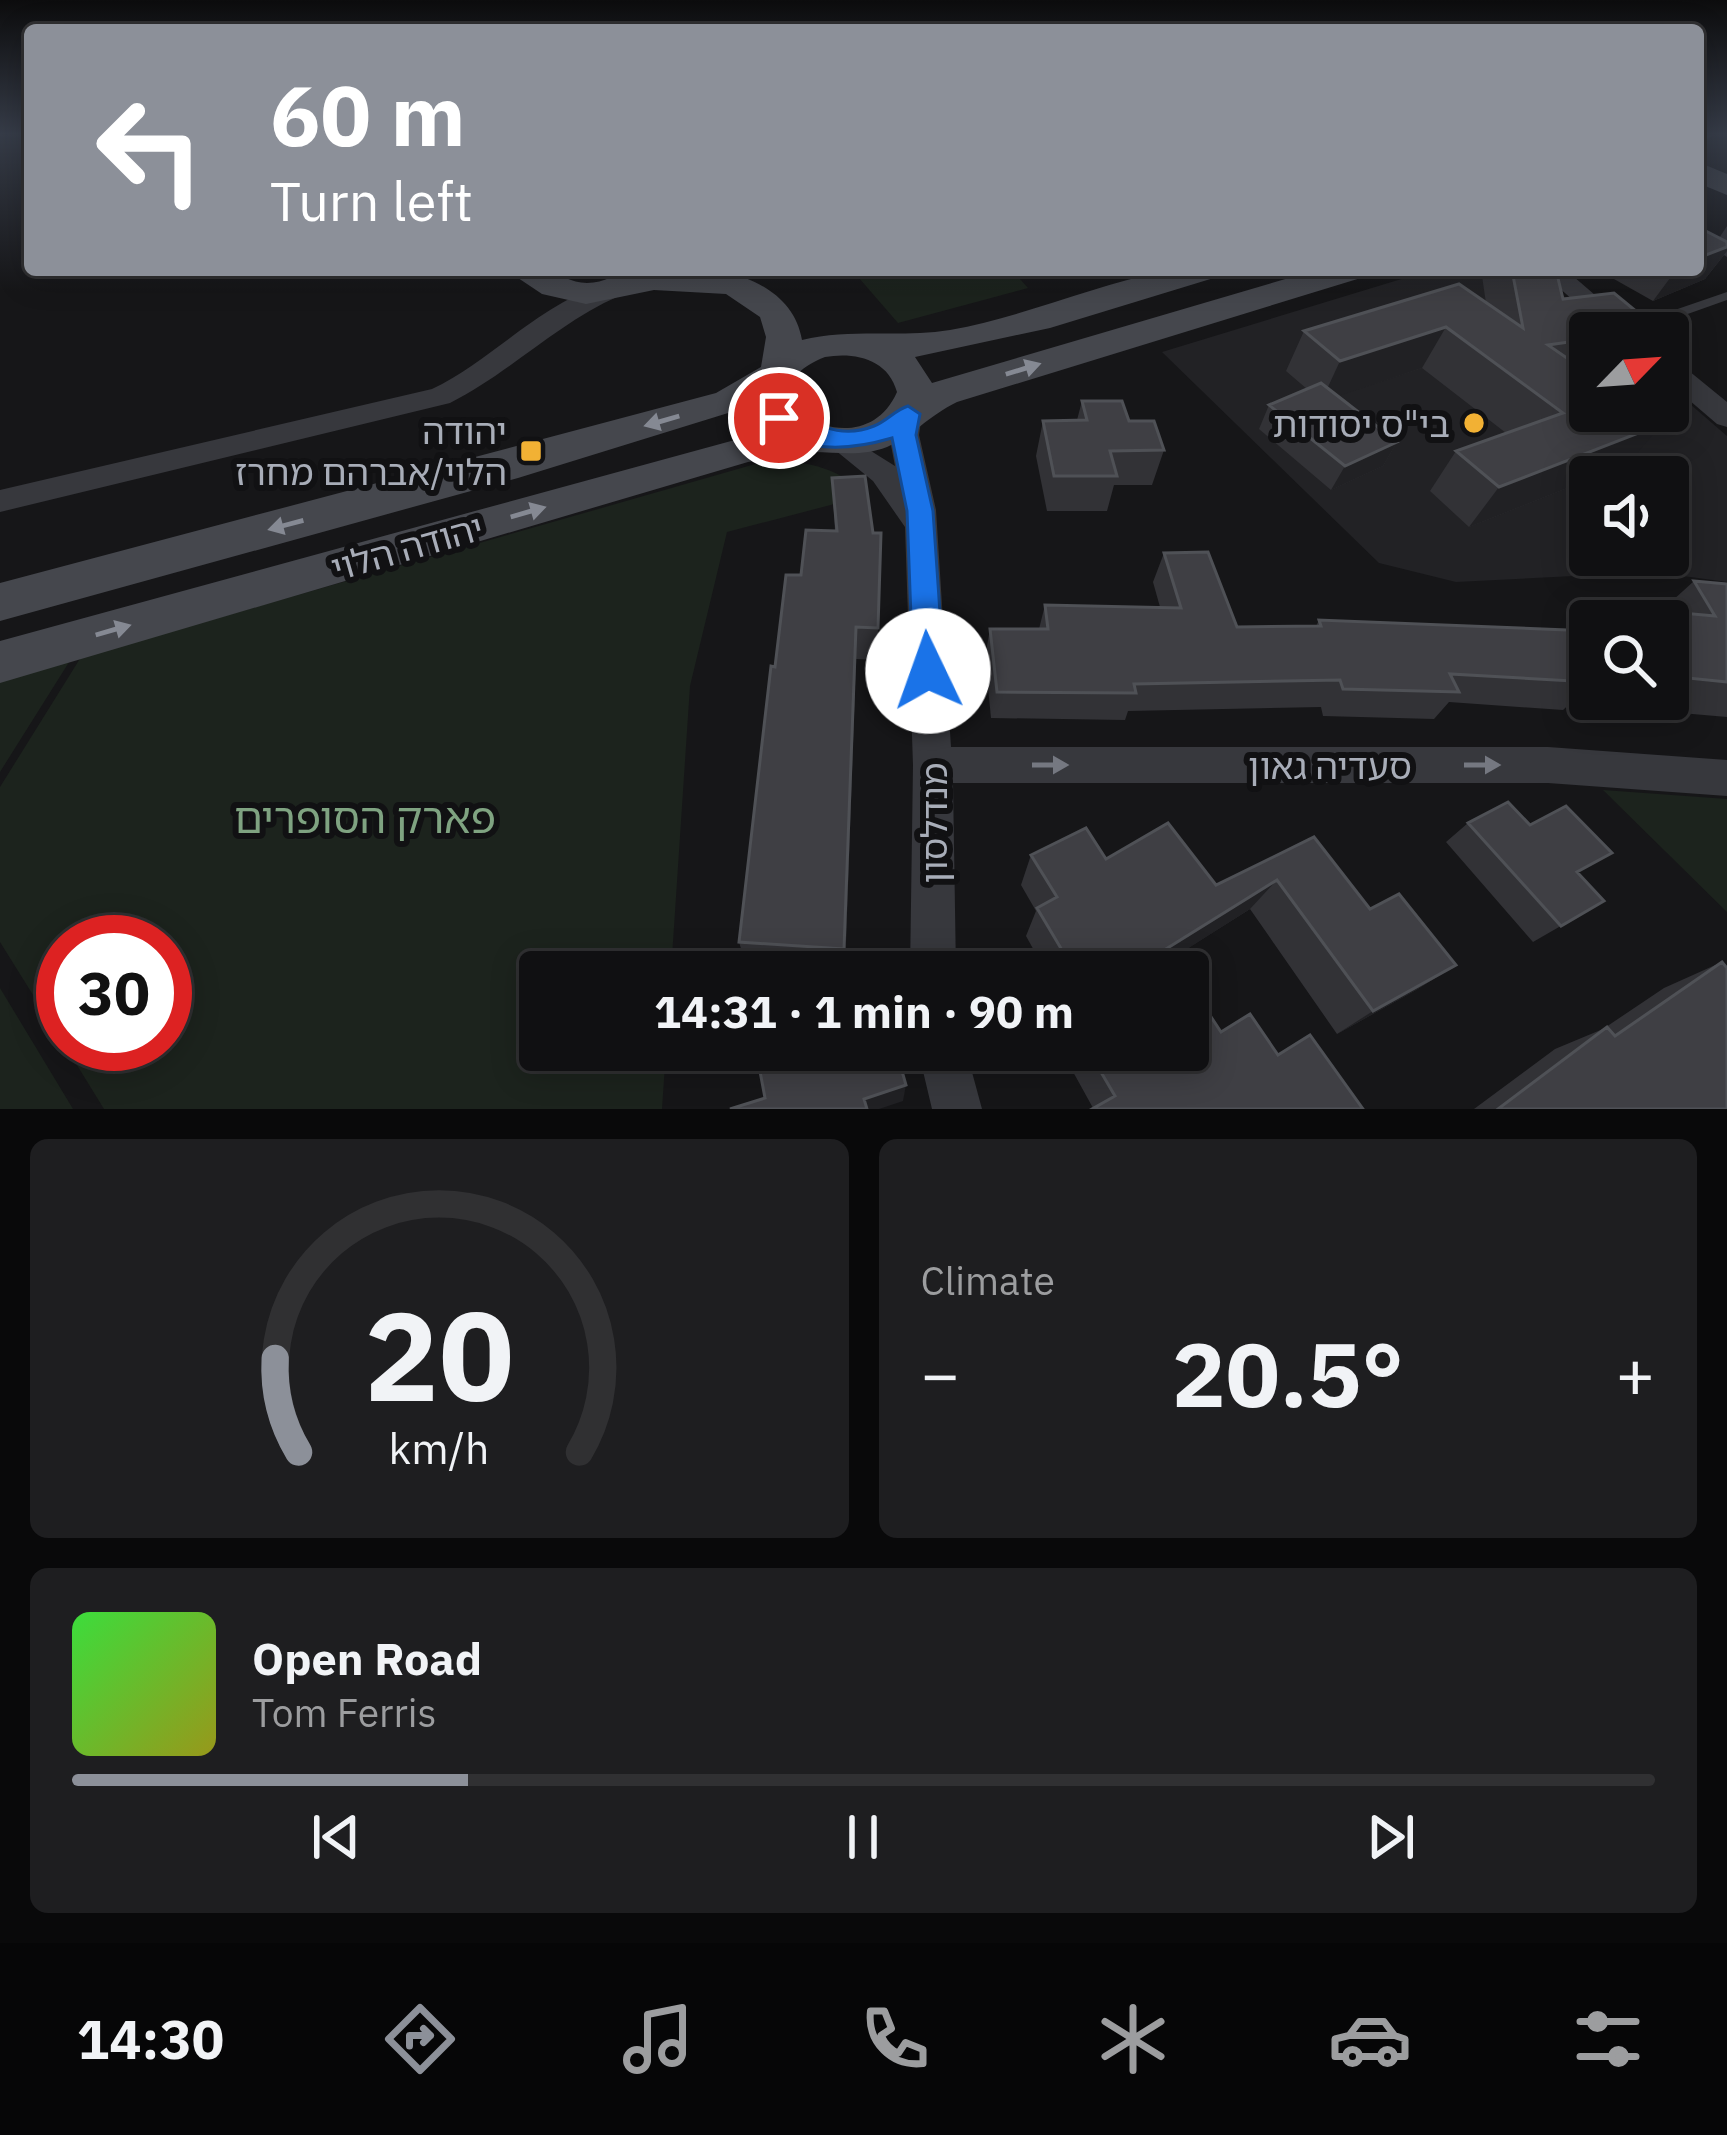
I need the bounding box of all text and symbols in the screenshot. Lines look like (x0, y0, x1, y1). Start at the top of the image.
text: 60 m (270, 60, 466, 169)
icon: left (72, 72, 228, 228)
text: Turn left (270, 166, 473, 236)
north arrow (1569, 312, 1689, 432)
map controls (1569, 312, 1689, 720)
one-way arrow (1005, 359, 1042, 377)
pin (728, 367, 830, 469)
icon: arrive (746, 385, 812, 451)
place label: בי"ס יסודות (1273, 400, 1450, 447)
place label: יהודה הלוי/אברהם מחרז (235, 407, 507, 495)
marker: בי"ס יסודות (1461, 410, 1487, 436)
one-way arrow (643, 413, 680, 432)
marker: יהודה הלוי/אברהם מחרז (518, 438, 544, 464)
button: sound (1569, 456, 1689, 576)
one-way arrow (510, 502, 547, 520)
street label: יהודה הלוי (326, 503, 488, 591)
one-way arrow (267, 517, 304, 536)
button: search (1569, 600, 1689, 720)
position arrow (865, 608, 991, 734)
one-way arrow (94, 620, 131, 639)
street label: סעדיה גאון (1248, 742, 1412, 789)
one-way arrow (1032, 755, 1070, 775)
one-way arrow (1464, 755, 1502, 775)
street label: מנדלסון (910, 763, 957, 883)
park label: פארק הסופרים (234, 790, 496, 845)
speed limit sign: 30 (36, 915, 192, 1071)
text: 14:31 · 1 min · 90 m (654, 982, 1074, 1040)
text: Climate (921, 1255, 1055, 1306)
text: 20 (364, 1273, 514, 1435)
text: 20.5° (1172, 1315, 1404, 1432)
text: − (921, 1330, 960, 1416)
text: + (1615, 1330, 1655, 1416)
text: km/h (389, 1419, 490, 1475)
text: Open Road (252, 1629, 482, 1687)
text: Tom Ferris (252, 1687, 436, 1738)
icon: previous (303, 1804, 369, 1870)
icon: pause (830, 1804, 896, 1870)
icon: next (1358, 1804, 1424, 1870)
icon: directions (378, 1997, 462, 2081)
icon: music (616, 1997, 700, 2081)
icon: phone (853, 1997, 937, 2081)
icon: climate (1091, 1997, 1175, 2081)
icon: car (1328, 1997, 1412, 2081)
icon: filters (1566, 1997, 1650, 2081)
text: 14:30 (77, 2004, 224, 2074)

